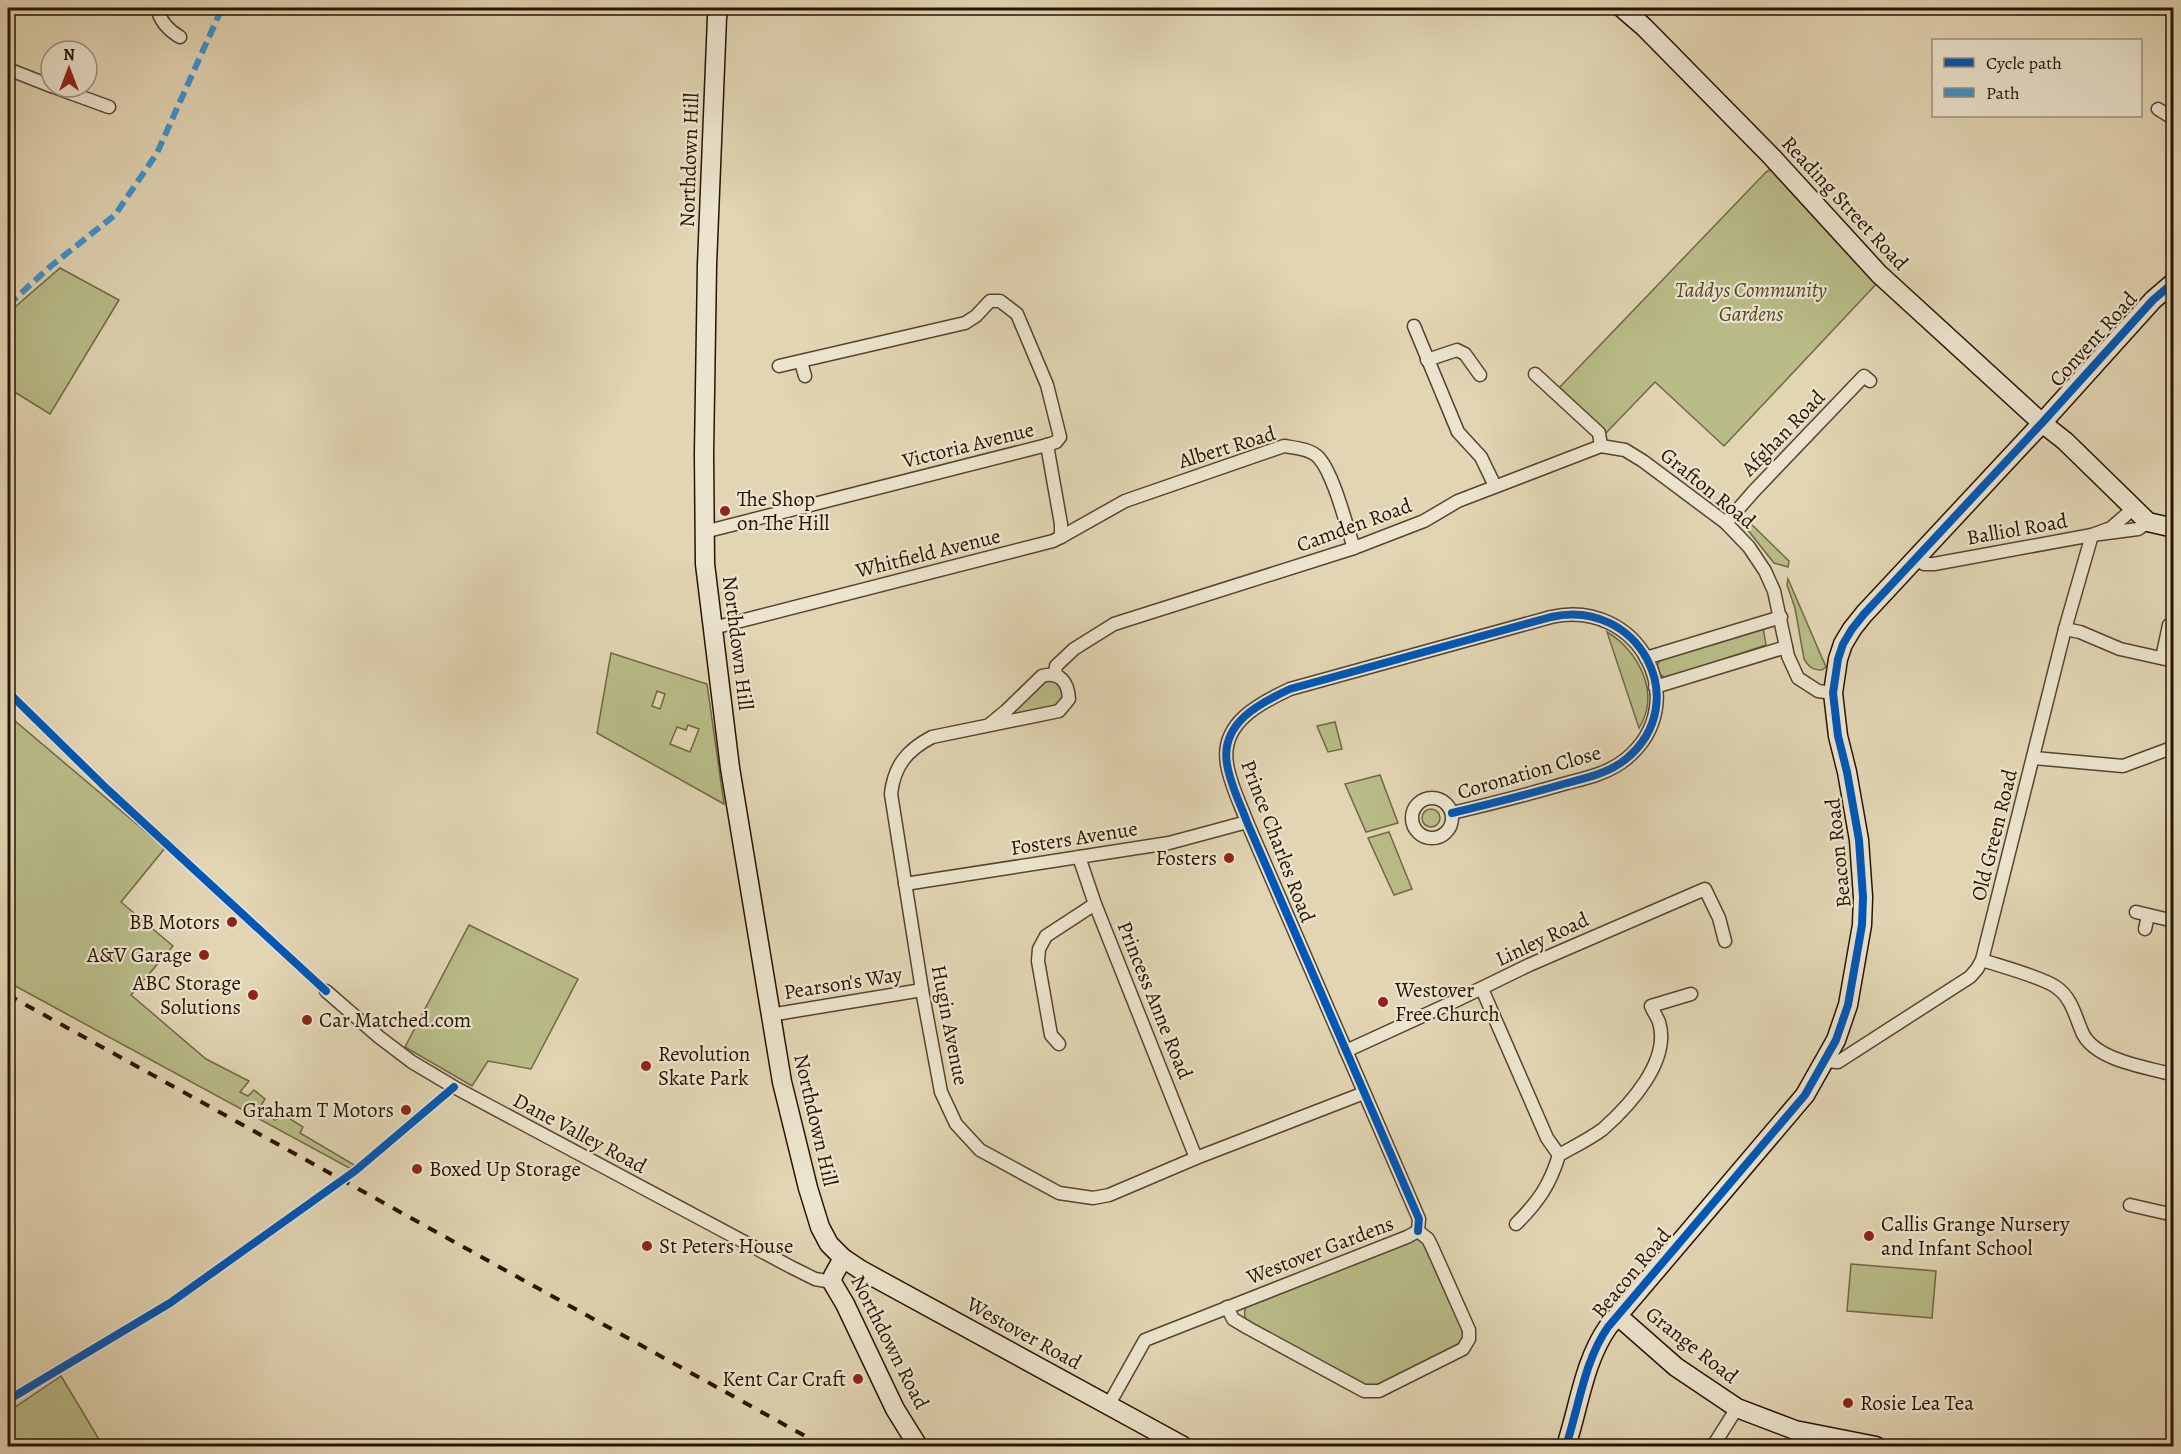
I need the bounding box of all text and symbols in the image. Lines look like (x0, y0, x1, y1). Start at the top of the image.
north arrow (39, 39, 99, 99)
legend (1932, 39, 2142, 117)
text: N (63, 44, 75, 66)
text: Cycle path (1986, 51, 2062, 75)
text: Path (1986, 81, 2020, 105)
street label: Northdown Hill (673, 92, 705, 228)
street label: Reading Street Road (1775, 130, 1915, 277)
park label: Taddys Community Gardens (1675, 276, 1827, 328)
street label: Convent Road (2043, 285, 2144, 393)
street label: Afghan Road (1734, 383, 1832, 483)
street label: Victoria Avenue (898, 415, 1037, 475)
street label: Albert Road (1174, 419, 1280, 475)
street label: Grafton Road (1655, 441, 1762, 535)
place label: The Shop on The Hill (737, 485, 829, 537)
street label: Camden Road (1293, 491, 1416, 559)
marker: The Shop on The Hill (718, 504, 732, 518)
street label: Balliol Road (1964, 506, 2070, 552)
street label: Whitfield Avenue (852, 521, 1003, 585)
street label: Northdown Hill (716, 574, 760, 712)
street label: Coronation Close (1454, 738, 1604, 806)
street label: Prince Charles Road (1234, 756, 1322, 927)
street label: Old Green Road (1964, 766, 2024, 904)
street label: Beacon Road (1818, 796, 1858, 909)
street label: Fosters Avenue (1008, 814, 1140, 862)
place label: Fosters (1155, 844, 1217, 872)
marker: Fosters (1222, 851, 1236, 865)
street label: Linley Road (1491, 905, 1594, 973)
place label: BB Motors (129, 908, 220, 936)
marker: BB Motors (225, 915, 239, 929)
street label: Princess Anne Road (1111, 917, 1200, 1084)
place label: A&V Garage (86, 941, 192, 969)
marker: A&V Garage (197, 948, 211, 962)
street label: Pearson's Way (782, 960, 905, 1006)
street label: Hugin Avenue (925, 963, 975, 1087)
place label: ABC Storage Solutions (132, 969, 241, 1021)
place label: Westover Free Church (1394, 976, 1500, 1028)
marker: ABC Storage Solutions (246, 988, 260, 1002)
marker: Westover Free Church (1376, 995, 1390, 1009)
place label: Car Matched.com (319, 1006, 471, 1034)
marker: Car Matched.com (300, 1013, 314, 1027)
place label: Revolution Skate Park (658, 1040, 750, 1092)
street label: Northdown Hill (787, 1051, 845, 1189)
marker: Revolution Skate Park (639, 1059, 653, 1073)
street label: Dane Valley Road (508, 1086, 652, 1180)
place label: Graham T Motors (243, 1096, 394, 1124)
marker: Graham T Motors (399, 1103, 413, 1117)
place label: Boxed Up Storage (429, 1155, 581, 1183)
marker: Boxed Up Storage (410, 1162, 424, 1176)
street label: Westover Gardens (1241, 1209, 1398, 1291)
place label: Callis Grange Nursery and Infant School (1881, 1210, 2070, 1262)
street label: Beacon Road (1585, 1221, 1678, 1324)
marker: Callis Grange Nursery and Infant School (1862, 1229, 1876, 1243)
place label: St Peters House (659, 1232, 793, 1260)
marker: St Peters House (640, 1239, 654, 1253)
street label: Northdown Road (844, 1270, 936, 1414)
street label: Westover Road (961, 1289, 1087, 1376)
street label: Grange Road (1640, 1300, 1745, 1390)
place label: Kent Car Craft (722, 1365, 846, 1393)
marker: Kent Car Craft (851, 1372, 865, 1386)
place label: Rosie Lea Tea (1860, 1389, 1974, 1417)
marker: Rosie Lea Tea (1841, 1396, 1855, 1410)

